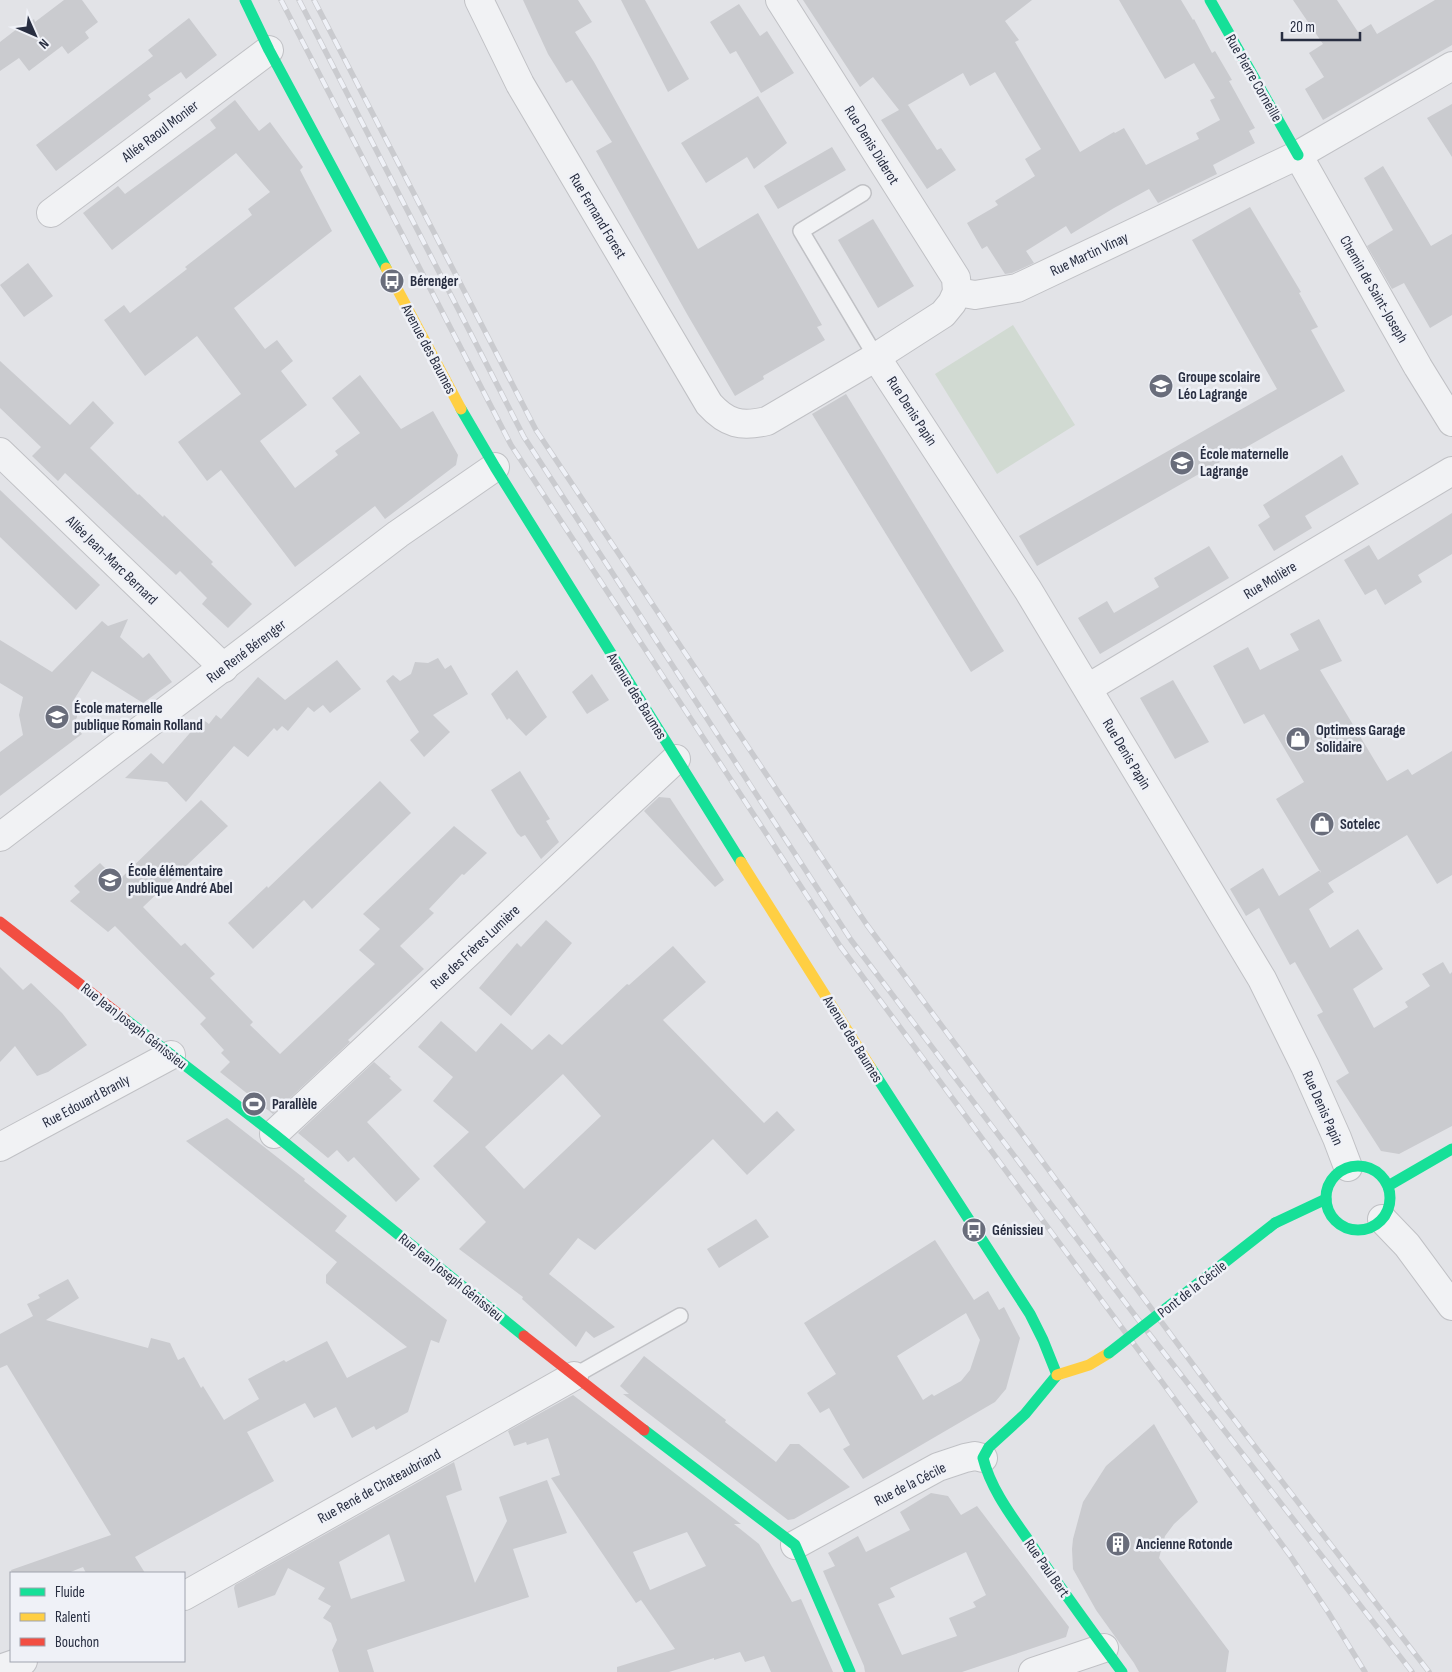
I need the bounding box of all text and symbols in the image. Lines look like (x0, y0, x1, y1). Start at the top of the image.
north arrow (10, 10, 60, 60)
scale bar (1282, 10, 1360, 42)
text: 20 m (1290, 18, 1315, 37)
street label: Rue Pierre Corneille (1221, 31, 1286, 125)
text: N (35, 35, 52, 52)
street label: Allée Raoul Monier (117, 96, 203, 167)
street label: Rue Denis Diderot (840, 102, 904, 189)
street label: Rue Fernand Forest (565, 170, 631, 263)
street label: Rue Martin Vinay (1047, 228, 1132, 281)
street label: Chemin de Saint-Joseph (1335, 232, 1412, 346)
bus stop icon: Bérenger (379, 268, 405, 294)
place label: Bérenger (410, 272, 459, 291)
street label: Avenue des Baumes (396, 300, 460, 397)
place label: Groupe scolaire Léo Lagrange (1178, 368, 1260, 404)
street label: Rue Denis Papin (882, 373, 941, 450)
school or university icon: Groupe scolaire Léo Lagrange (1148, 373, 1174, 399)
place label: École maternelle Lagrange (1200, 445, 1289, 481)
school or university icon: École maternelle Lagrange (1169, 450, 1195, 476)
street label: Allée Jean-Marc Bernard (61, 511, 161, 609)
street label: Rue Molière (1240, 557, 1300, 604)
street label: Rue René Bérenger (203, 615, 290, 687)
street label: Avenue des Baumes (602, 648, 671, 743)
place label: École maternelle publique Romain Rolland (74, 699, 203, 735)
school or university icon: École maternelle publique Romain Rolland (44, 704, 70, 730)
street label: Rue Denis Papin (1098, 715, 1155, 793)
place label: Optimess Garage Solidaire (1316, 721, 1406, 757)
shop icon: Optimess Garage Solidaire (1285, 726, 1311, 752)
shop icon: Sotelec (1309, 811, 1335, 837)
place label: Sotelec (1340, 815, 1380, 834)
place label: École élémentaire publique André Abel (128, 862, 233, 898)
school or university icon: École élémentaire publique André Abel (97, 867, 123, 893)
street label: Rue des Frères Lumière (427, 901, 524, 994)
street label: Rue Jean Joseph Génissieu (77, 979, 191, 1074)
street label: Avenue des Baumes (818, 991, 887, 1086)
street label: Rue Denis Papin (1298, 1068, 1347, 1148)
street label: Rue Edouard Branly (39, 1070, 133, 1132)
sports icon: Parallèle (241, 1091, 267, 1117)
place label: Parallèle (272, 1095, 317, 1114)
bus stop icon: Génissieu (961, 1217, 987, 1243)
place label: Génissieu (992, 1221, 1043, 1240)
street label: Rue Jean Joseph Génissieu (394, 1229, 507, 1326)
street label: Pont de la Cécile (1154, 1257, 1231, 1322)
street label: Rue René de Chateaubriand (314, 1445, 444, 1528)
street label: Rue de la Cécile (871, 1458, 949, 1511)
building icon: Ancienne Rotonde (1105, 1531, 1131, 1557)
street label: Rue Paul Bert (1020, 1535, 1074, 1601)
place label: Ancienne Rotonde (1135, 1535, 1233, 1554)
legend (10, 1572, 185, 1662)
text: Fluide (55, 1583, 85, 1602)
text: Ralenti (55, 1608, 90, 1627)
text: Bouchon (55, 1633, 99, 1652)

